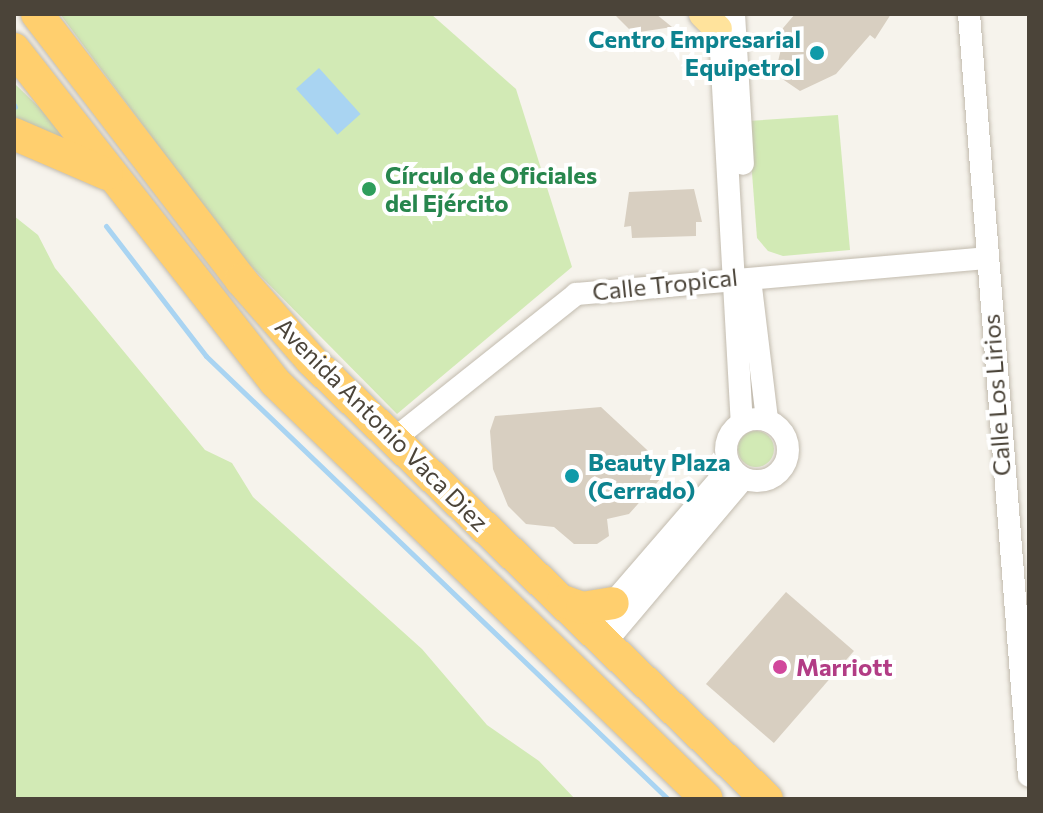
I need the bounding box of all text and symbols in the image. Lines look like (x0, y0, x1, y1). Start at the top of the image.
place label: Centro Empresarial Equipetrol (588, 25, 801, 81)
marker: Centro Empresarial Equipetrol (808, 44, 826, 62)
place label: Círculo de Oficiales del Ejército (385, 161, 597, 217)
marker: Círculo de Oficiales del Ejército (360, 180, 378, 198)
street label: Calle Tropical (591, 262, 739, 306)
street label: Avenida Antonio Vaca Diez (269, 311, 495, 537)
street label: Calle Los Lirios (976, 313, 1016, 477)
place label: Beauty Plaza (Cerrado) (588, 448, 731, 504)
marker: Beauty Plaza (Cerrado) (563, 467, 581, 485)
place label: Marriott (796, 653, 893, 681)
marker: Marriott (771, 658, 789, 676)

